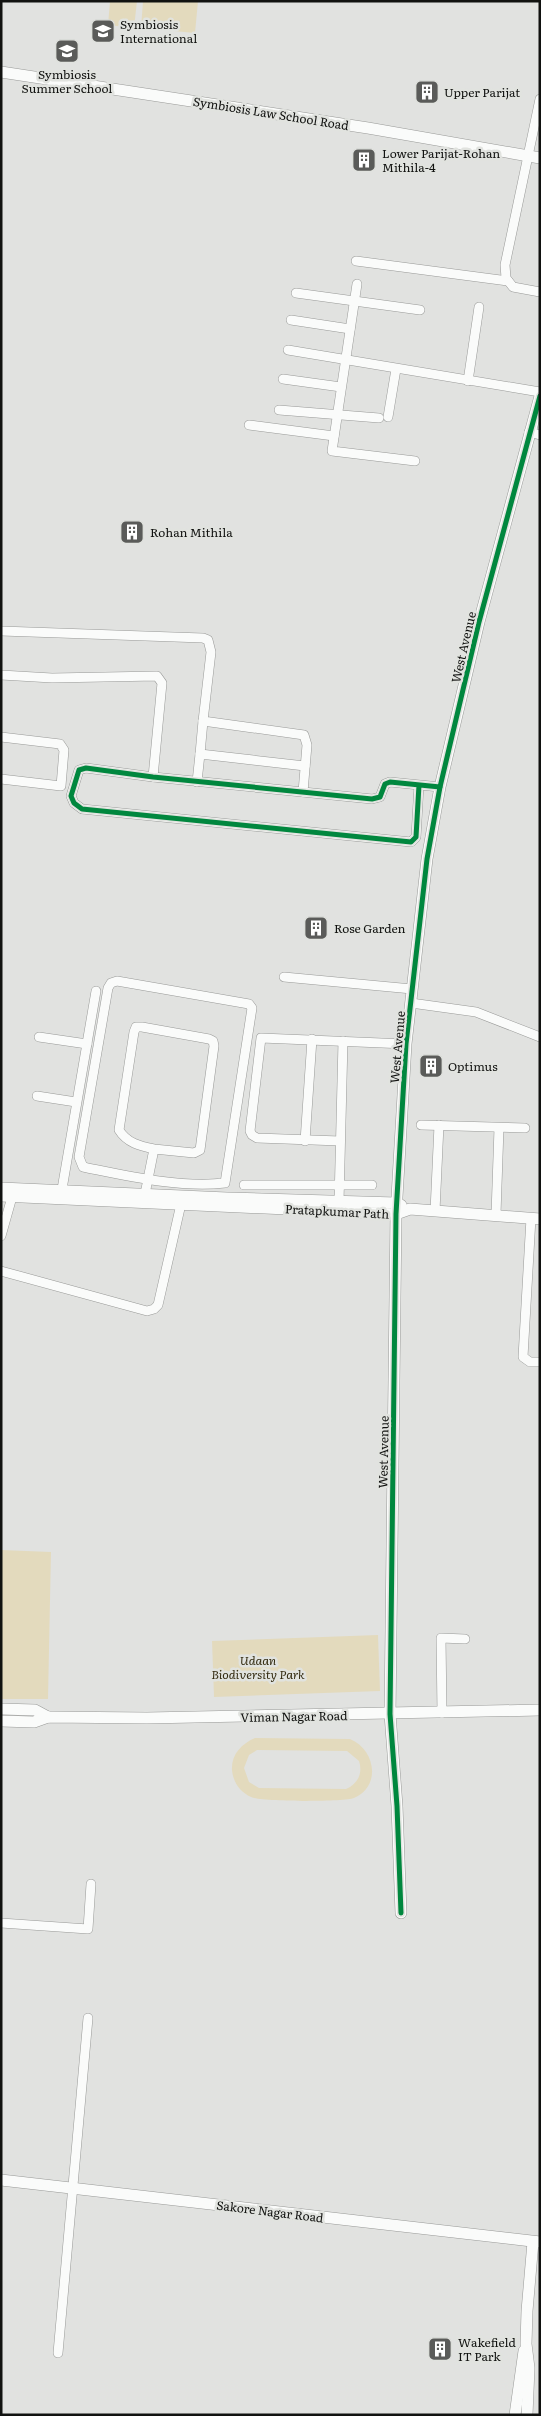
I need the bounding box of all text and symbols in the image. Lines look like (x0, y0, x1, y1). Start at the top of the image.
place label: Symbiosis International (120, 15, 197, 47)
school or university icon: Symbiosis International (90, 18, 116, 44)
school or university icon: Symbiosis Summer School (54, 38, 80, 64)
place label: Symbiosis Summer School (22, 65, 112, 97)
building icon: Upper Parijat (414, 79, 440, 105)
place label: Upper Parijat (444, 83, 520, 101)
street label: Symbiosis Law School Road (192, 92, 351, 134)
place label: Lower Parijat-Rohan Mithila-4 (382, 144, 500, 176)
building icon: Lower Parijat-Rohan Mithila-4 (351, 147, 377, 173)
building icon: Rohan Mithila (119, 519, 145, 545)
place label: Rohan Mithila (150, 523, 233, 541)
street label: West Avenue (446, 610, 480, 684)
building icon: Rose Garden (303, 915, 329, 941)
place label: Rose Garden (334, 919, 405, 937)
street label: West Avenue (385, 1010, 409, 1084)
building icon: Optimus (418, 1053, 444, 1079)
place label: Optimus (448, 1057, 498, 1075)
street label: Pratapkumar Path (284, 1199, 390, 1223)
street label: West Avenue (373, 1415, 393, 1489)
park label: Udaan Biodiversity Park (211, 1651, 305, 1683)
street label: Viman Nagar Road (240, 1706, 348, 1726)
street label: Sakore Nagar Road (215, 2195, 325, 2227)
place label: Wakefield IT Park (458, 2333, 516, 2365)
building icon: Wakefield IT Park (427, 2336, 453, 2362)

